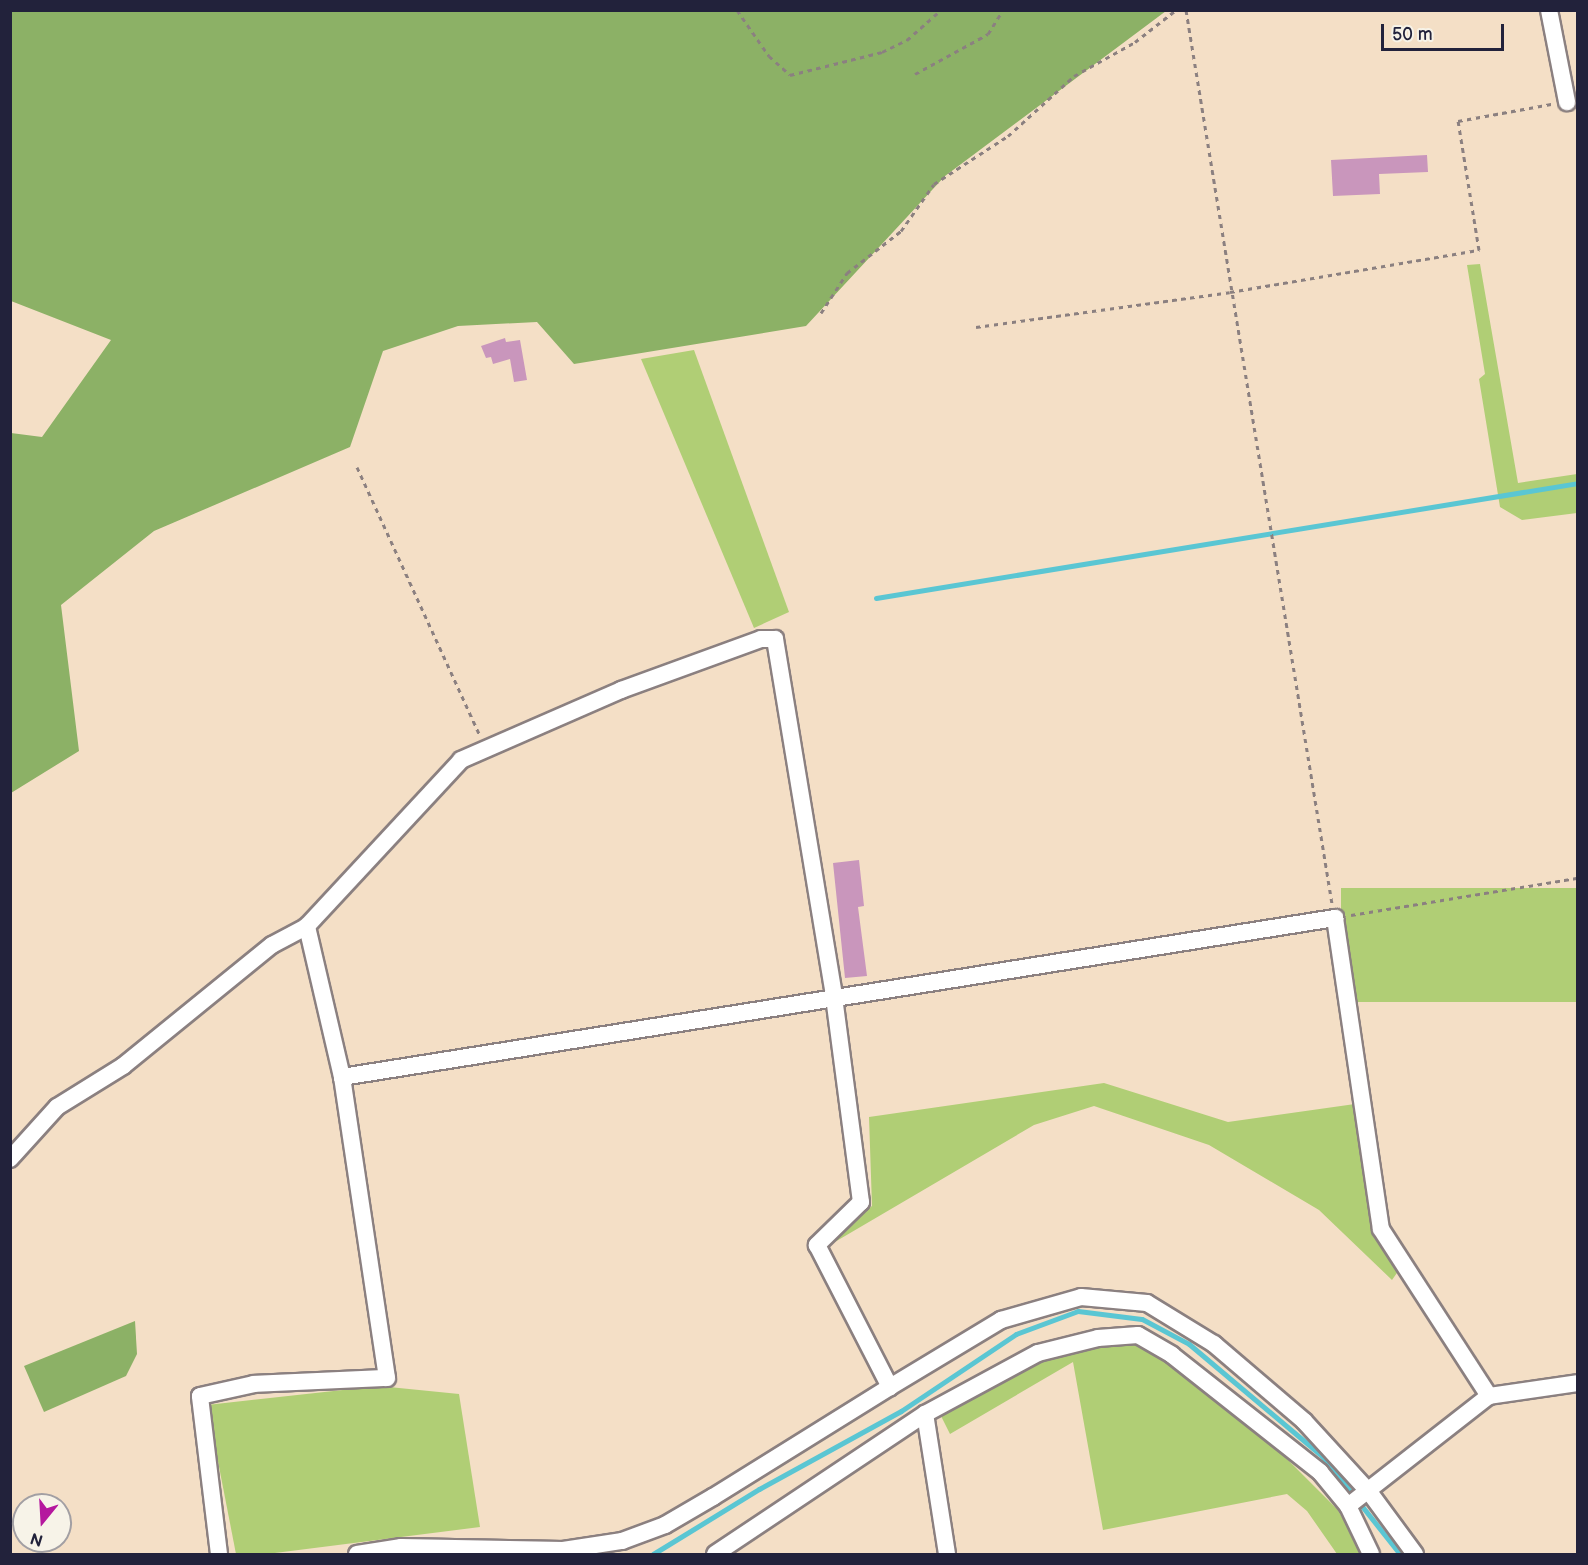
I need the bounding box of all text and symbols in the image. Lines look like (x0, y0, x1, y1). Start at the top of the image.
scale bar (1384, 12, 1507, 50)
text: 50 m (1392, 24, 1433, 45)
north arrow (12, 1493, 72, 1553)
text: N (28, 1528, 46, 1550)

